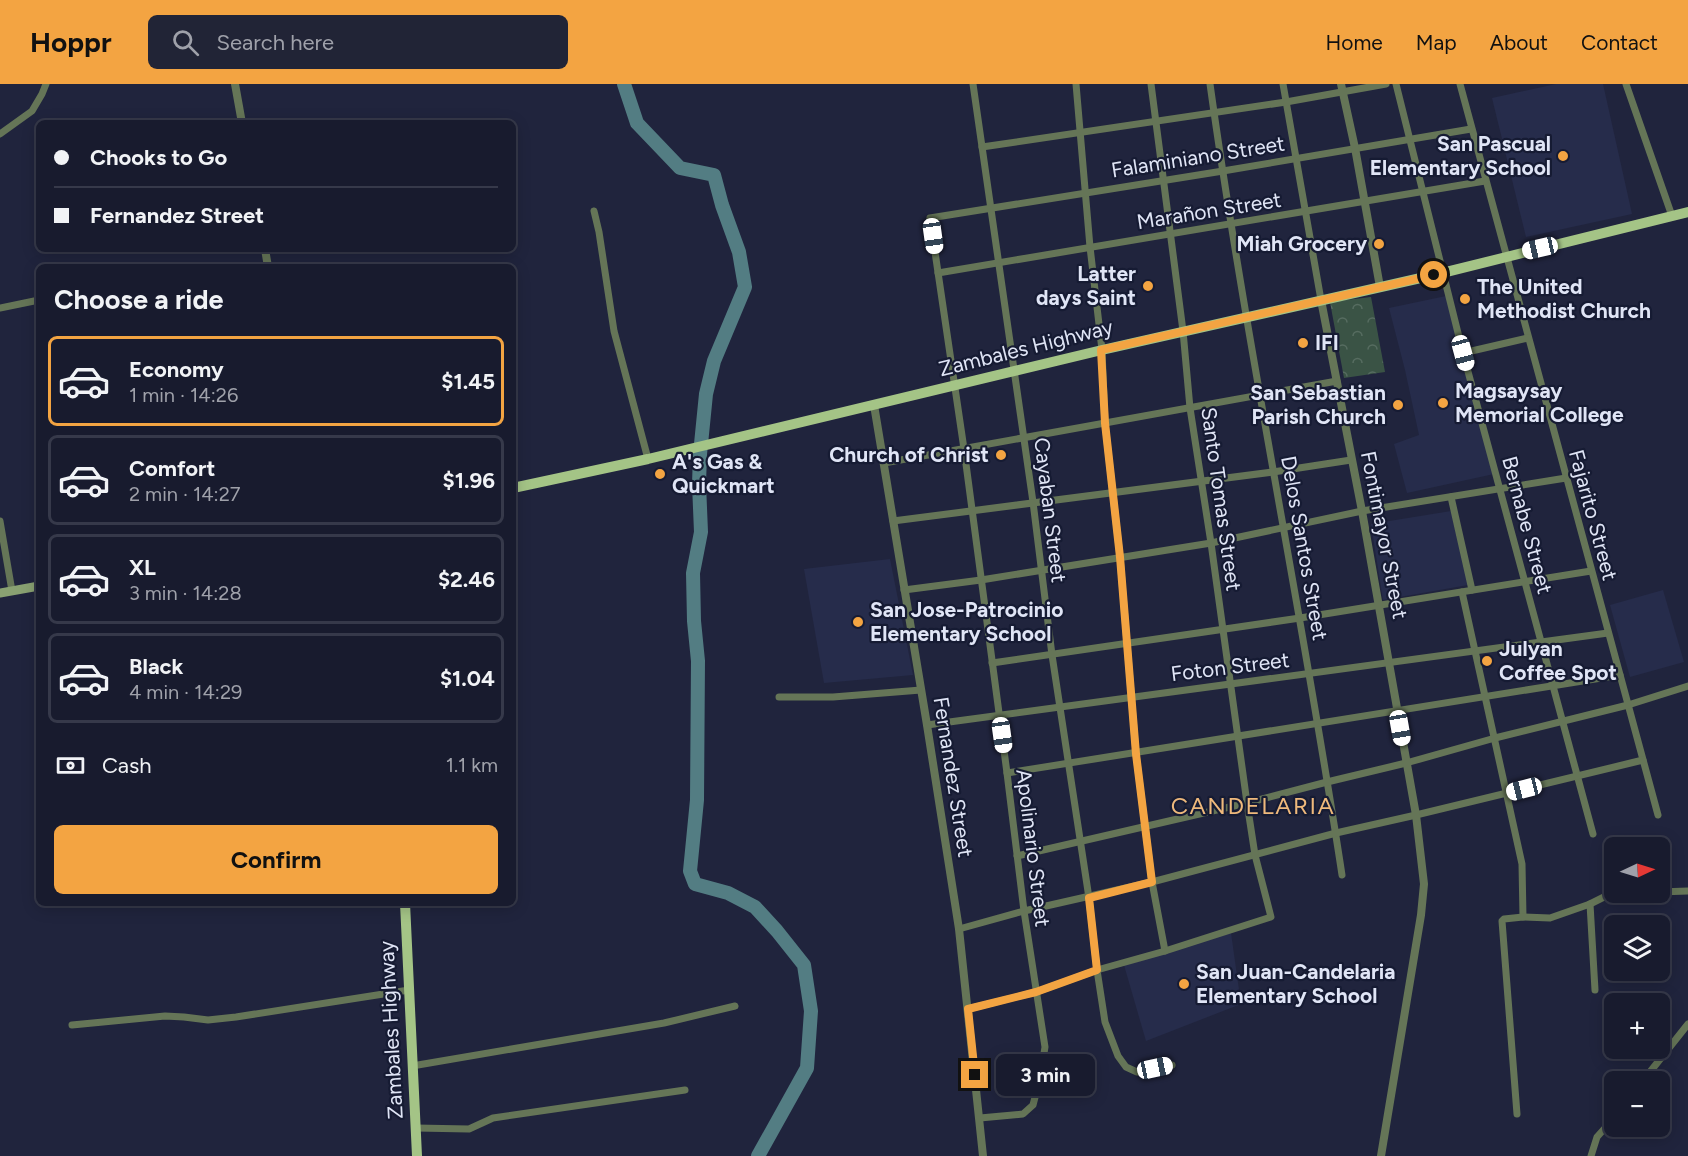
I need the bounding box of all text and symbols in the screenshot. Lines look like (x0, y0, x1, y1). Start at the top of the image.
search box (148, 15, 568, 69)
text: Hoppr (30, 25, 112, 59)
icon: search (169, 26, 202, 59)
text: Search here (217, 29, 334, 56)
text: Home (1326, 30, 1383, 55)
text: Map (1416, 30, 1457, 55)
text: About (1490, 30, 1548, 55)
text: Contact (1581, 30, 1658, 55)
street label: Falaminiano Street (1109, 130, 1286, 183)
place label: San Pascual Elementary School (1370, 131, 1551, 180)
text: Chooks to Go (90, 144, 227, 171)
marker: San Pascual Elementary School (1556, 149, 1570, 163)
street label: Marañon Street (1135, 187, 1283, 234)
text: Fernandez Street (90, 202, 264, 229)
car (922, 217, 944, 255)
place label: Miah Grocery (1236, 231, 1368, 256)
car (1520, 235, 1560, 261)
marker: Miah Grocery (1372, 237, 1386, 251)
place label: Latter days Saint (1036, 261, 1136, 310)
route start (1420, 261, 1447, 288)
place label: The United Methodist Church (1477, 274, 1651, 323)
marker: Latter days Saint (1141, 279, 1155, 293)
text: Choose a ride (54, 283, 223, 316)
marker: The United Methodist Church (1458, 292, 1472, 306)
street label: Zambales Highway (936, 314, 1115, 381)
place label: IFI (1315, 330, 1339, 355)
car (1450, 333, 1476, 373)
marker: IFI (1296, 336, 1310, 350)
icon: car (57, 354, 111, 408)
text: Economy (129, 356, 224, 383)
text: $1.45 (441, 368, 495, 395)
place label: Magsaysay Memorial College (1455, 378, 1624, 427)
place label: San Sebastian Parish Church (1250, 380, 1386, 429)
text: 1 min · 14:26 (129, 383, 238, 407)
marker: Magsaysay Memorial College (1436, 396, 1450, 410)
marker: San Sebastian Parish Church (1391, 398, 1405, 412)
street label: Santo Tomas Street (1196, 405, 1247, 593)
street label: Cayaban Street (1029, 436, 1072, 584)
place label: Church of Christ (829, 442, 989, 467)
street label: Fajarito Street (1564, 447, 1623, 583)
marker: Church of Christ (994, 448, 1008, 462)
place label: A's Gas & Quickmart (672, 449, 775, 498)
street label: Fontimayor Street (1356, 449, 1413, 621)
icon: car (57, 453, 111, 507)
street label: Bernabe Street (1497, 453, 1558, 597)
street label: Delos Santos Street (1276, 454, 1333, 642)
text: Comfort (129, 455, 215, 482)
text: $1.96 (443, 467, 495, 494)
marker: A's Gas & Quickmart (653, 467, 667, 481)
text: 2 min · 14:27 (129, 482, 241, 506)
icon: car (57, 552, 111, 606)
text: XL (129, 554, 156, 581)
text: $2.46 (438, 566, 495, 593)
text: 3 min · 14:28 (129, 581, 242, 605)
place label: San Jose-Patrocinio Elementary School (870, 597, 1064, 646)
marker: San Jose-Patrocinio Elementary School (851, 615, 865, 629)
place label: Julyan Coffee Spot (1499, 636, 1617, 685)
street label: Foton Street (1169, 647, 1291, 686)
icon: car (57, 651, 111, 705)
text: Black (129, 653, 183, 680)
marker: Julyan Coffee Spot (1480, 654, 1494, 668)
text: $1.04 (440, 665, 495, 692)
text: 4 min · 14:29 (129, 680, 242, 704)
street label: Fernandez Street (928, 695, 979, 859)
car (1388, 709, 1412, 747)
car (991, 716, 1013, 754)
icon: cash (54, 749, 87, 782)
text: Cash (102, 752, 152, 779)
text: 1.1 km (446, 753, 498, 777)
street label: Apolinario Street (1011, 768, 1056, 928)
car (1504, 776, 1544, 802)
district label: CANDELARIA (1171, 791, 1335, 820)
button: Confirm (54, 825, 498, 894)
north arrow (1604, 837, 1670, 903)
map controls (1604, 837, 1670, 1137)
button: layers (1604, 915, 1670, 981)
street label: Zambales Highway (373, 940, 408, 1120)
place label: San Juan-Candelaria Elementary School (1196, 959, 1396, 1008)
marker: San Juan-Candelaria Elementary School (1177, 977, 1191, 991)
button: + (1604, 993, 1670, 1059)
callout: 3 min (996, 1054, 1095, 1096)
car (1136, 1055, 1174, 1081)
route end (961, 1061, 988, 1088)
text: 3 min (1021, 1063, 1070, 1087)
button: − (1604, 1071, 1670, 1137)

